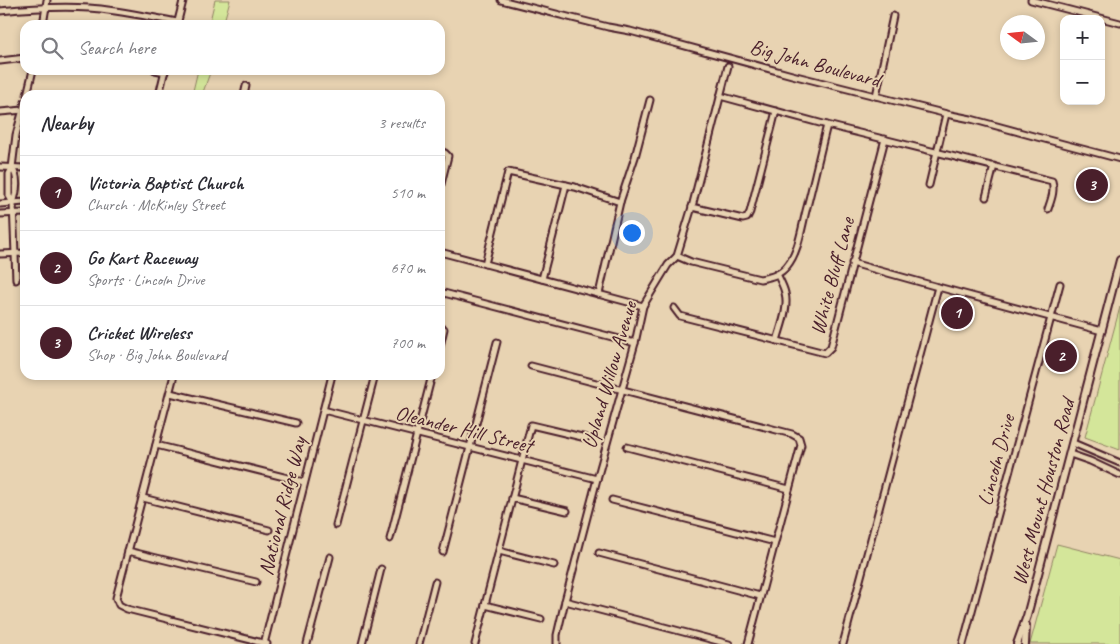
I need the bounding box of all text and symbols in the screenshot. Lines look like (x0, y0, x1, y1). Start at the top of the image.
north arrow (1000, 15, 1045, 60)
map controls (1060, 15, 1105, 105)
button: + (1060, 15, 1105, 60)
search box (20, 20, 445, 75)
street label: Big John Boulevard (747, 33, 886, 94)
icon: search (38, 34, 66, 62)
text: Search here (78, 36, 155, 60)
button: − (1060, 60, 1105, 105)
text: Nearby (40, 110, 93, 136)
text: 3 results (378, 113, 425, 133)
pin: 3 (1076, 166, 1108, 204)
text: Victoria Baptist Church (87, 171, 244, 195)
text: 1 (52, 183, 60, 203)
text: 510 m (391, 183, 425, 203)
text: Church · McKinley Street (87, 195, 225, 215)
street label: White Bluff Lane (804, 213, 860, 337)
your location (619, 220, 645, 246)
text: Go Kart Raceway (87, 246, 197, 270)
text: 2 (52, 258, 60, 278)
text: 670 m (391, 258, 425, 278)
text: Sports · Lincoln Drive (87, 270, 204, 290)
pin: 1 (941, 294, 973, 332)
street label: Upland Willow Avenue (576, 297, 643, 451)
text: Cricket Wireless (87, 321, 192, 345)
text: 3 (52, 333, 60, 353)
text: 700 m (391, 333, 425, 353)
pin: 2 (1045, 337, 1077, 375)
text: Shop · Big John Boulevard (87, 345, 227, 365)
street label: West Mount Houston Road (1006, 393, 1081, 588)
street label: Oleander Hill Street (393, 399, 538, 459)
street label: Lincoln Drive (971, 410, 1021, 508)
street label: National Ridge Way (252, 432, 312, 578)

